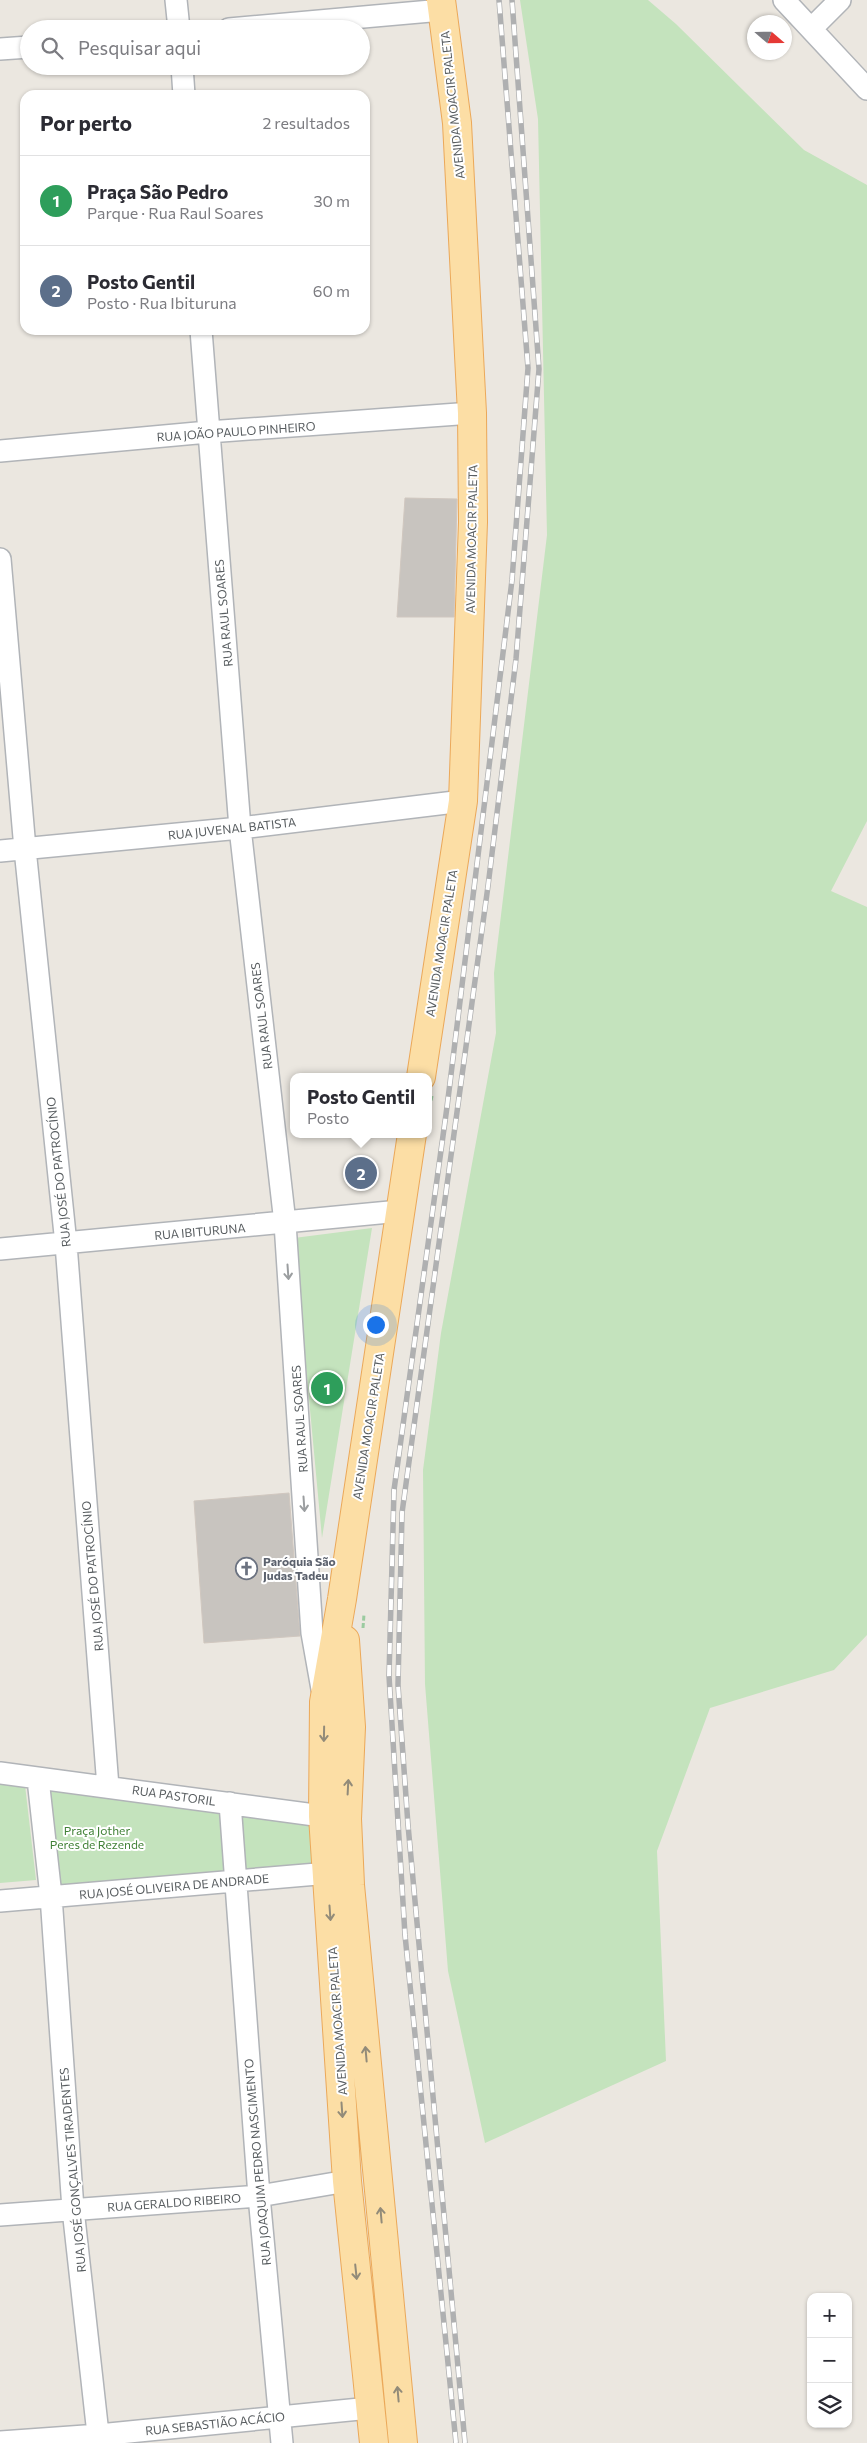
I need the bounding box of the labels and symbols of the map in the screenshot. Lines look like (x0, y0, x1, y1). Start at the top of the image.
north arrow (747, 15, 792, 60)
street label: AVENIDA MOACIR PALETA (437, 30, 467, 180)
street label: RUA JOÃO PAULO PINHEIRO (156, 418, 316, 445)
street label: AVENIDA MOACIR PALETA (463, 464, 479, 614)
street label: RUA RAUL SOARES (211, 559, 235, 667)
street label: RUA JUVENAL BATISTA (167, 814, 297, 843)
street label: AVENIDA MOACIR PALETA (422, 868, 460, 1018)
street label: RUA RAUL SOARES (247, 962, 275, 1070)
street label: RUA JOSÉ DO PATROCÍNIO (43, 1096, 74, 1248)
pin: 2 (345, 1154, 377, 1192)
street label: RUA IBITURUNA (154, 1220, 246, 1242)
one-way arrow (284, 1264, 293, 1280)
your location (363, 1312, 389, 1338)
street label: AVENIDA MOACIR PALETA (349, 1351, 387, 1501)
street label: RUA RAUL SOARES (288, 1365, 310, 1473)
pin: 1 (311, 1369, 343, 1407)
one-way arrow (300, 1496, 309, 1512)
street label: RUA JOSÉ DO PATROCÍNIO (78, 1500, 107, 1652)
place label: Paróquia São Judas Tadeu (263, 1554, 336, 1583)
church icon: Paróquia São Judas Tadeu (235, 1556, 259, 1580)
one-way arrow (319, 1725, 329, 1741)
one-way arrow (344, 1779, 353, 1795)
street label: RUA PASTORIL (131, 1782, 217, 1808)
park label: Praça Jother Peres de Rezende (50, 1823, 144, 1851)
street label: RUA JOSÉ OLIVEIRA DE ANDRADE (78, 1871, 270, 1902)
one-way arrow (325, 1905, 334, 1921)
street label: AVENIDA MOACIR PALETA (325, 1946, 349, 2096)
one-way arrow (361, 2046, 370, 2062)
street label: RUA JOAQUIM PEDRO NASCIMENTO (241, 2058, 274, 2266)
street label: RUA JOSÉ GONÇALVES TIRADENTES (56, 2067, 89, 2273)
one-way arrow (338, 2102, 347, 2118)
street label: RUA GERALDO RIBEIRO (107, 2190, 242, 2214)
one-way arrow (376, 2208, 386, 2224)
one-way arrow (352, 2264, 361, 2280)
one-way arrow (393, 2387, 403, 2403)
street label: RUA SEBASTIÃO ACÁCIO (144, 2409, 286, 2437)

